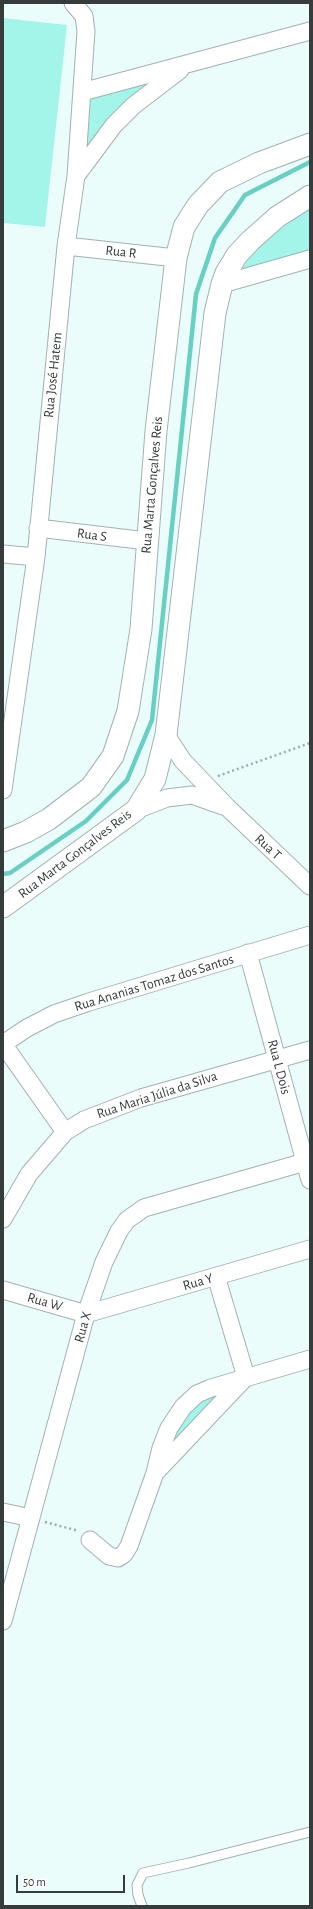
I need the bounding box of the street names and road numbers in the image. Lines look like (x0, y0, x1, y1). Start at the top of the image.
street label: Rua R (105, 242, 137, 262)
street label: Rua José Hatem (40, 331, 66, 419)
street label: Rua Marta Gonçalves Reis (138, 416, 166, 554)
street label: Rua S (76, 525, 108, 545)
street label: Rua Marta Gonçalves Reis (15, 806, 135, 902)
street label: Rua T (251, 831, 285, 863)
street label: Rua Ananias Tomaz dos Santos (72, 951, 236, 1015)
street label: Rua L Dois (264, 1038, 294, 1096)
street label: Rua Maria Júlia da Silva (95, 1068, 219, 1122)
street label: Rua Y (181, 1270, 215, 1294)
street label: Rua W (25, 1289, 65, 1315)
street label: Rua X (71, 1309, 95, 1345)

